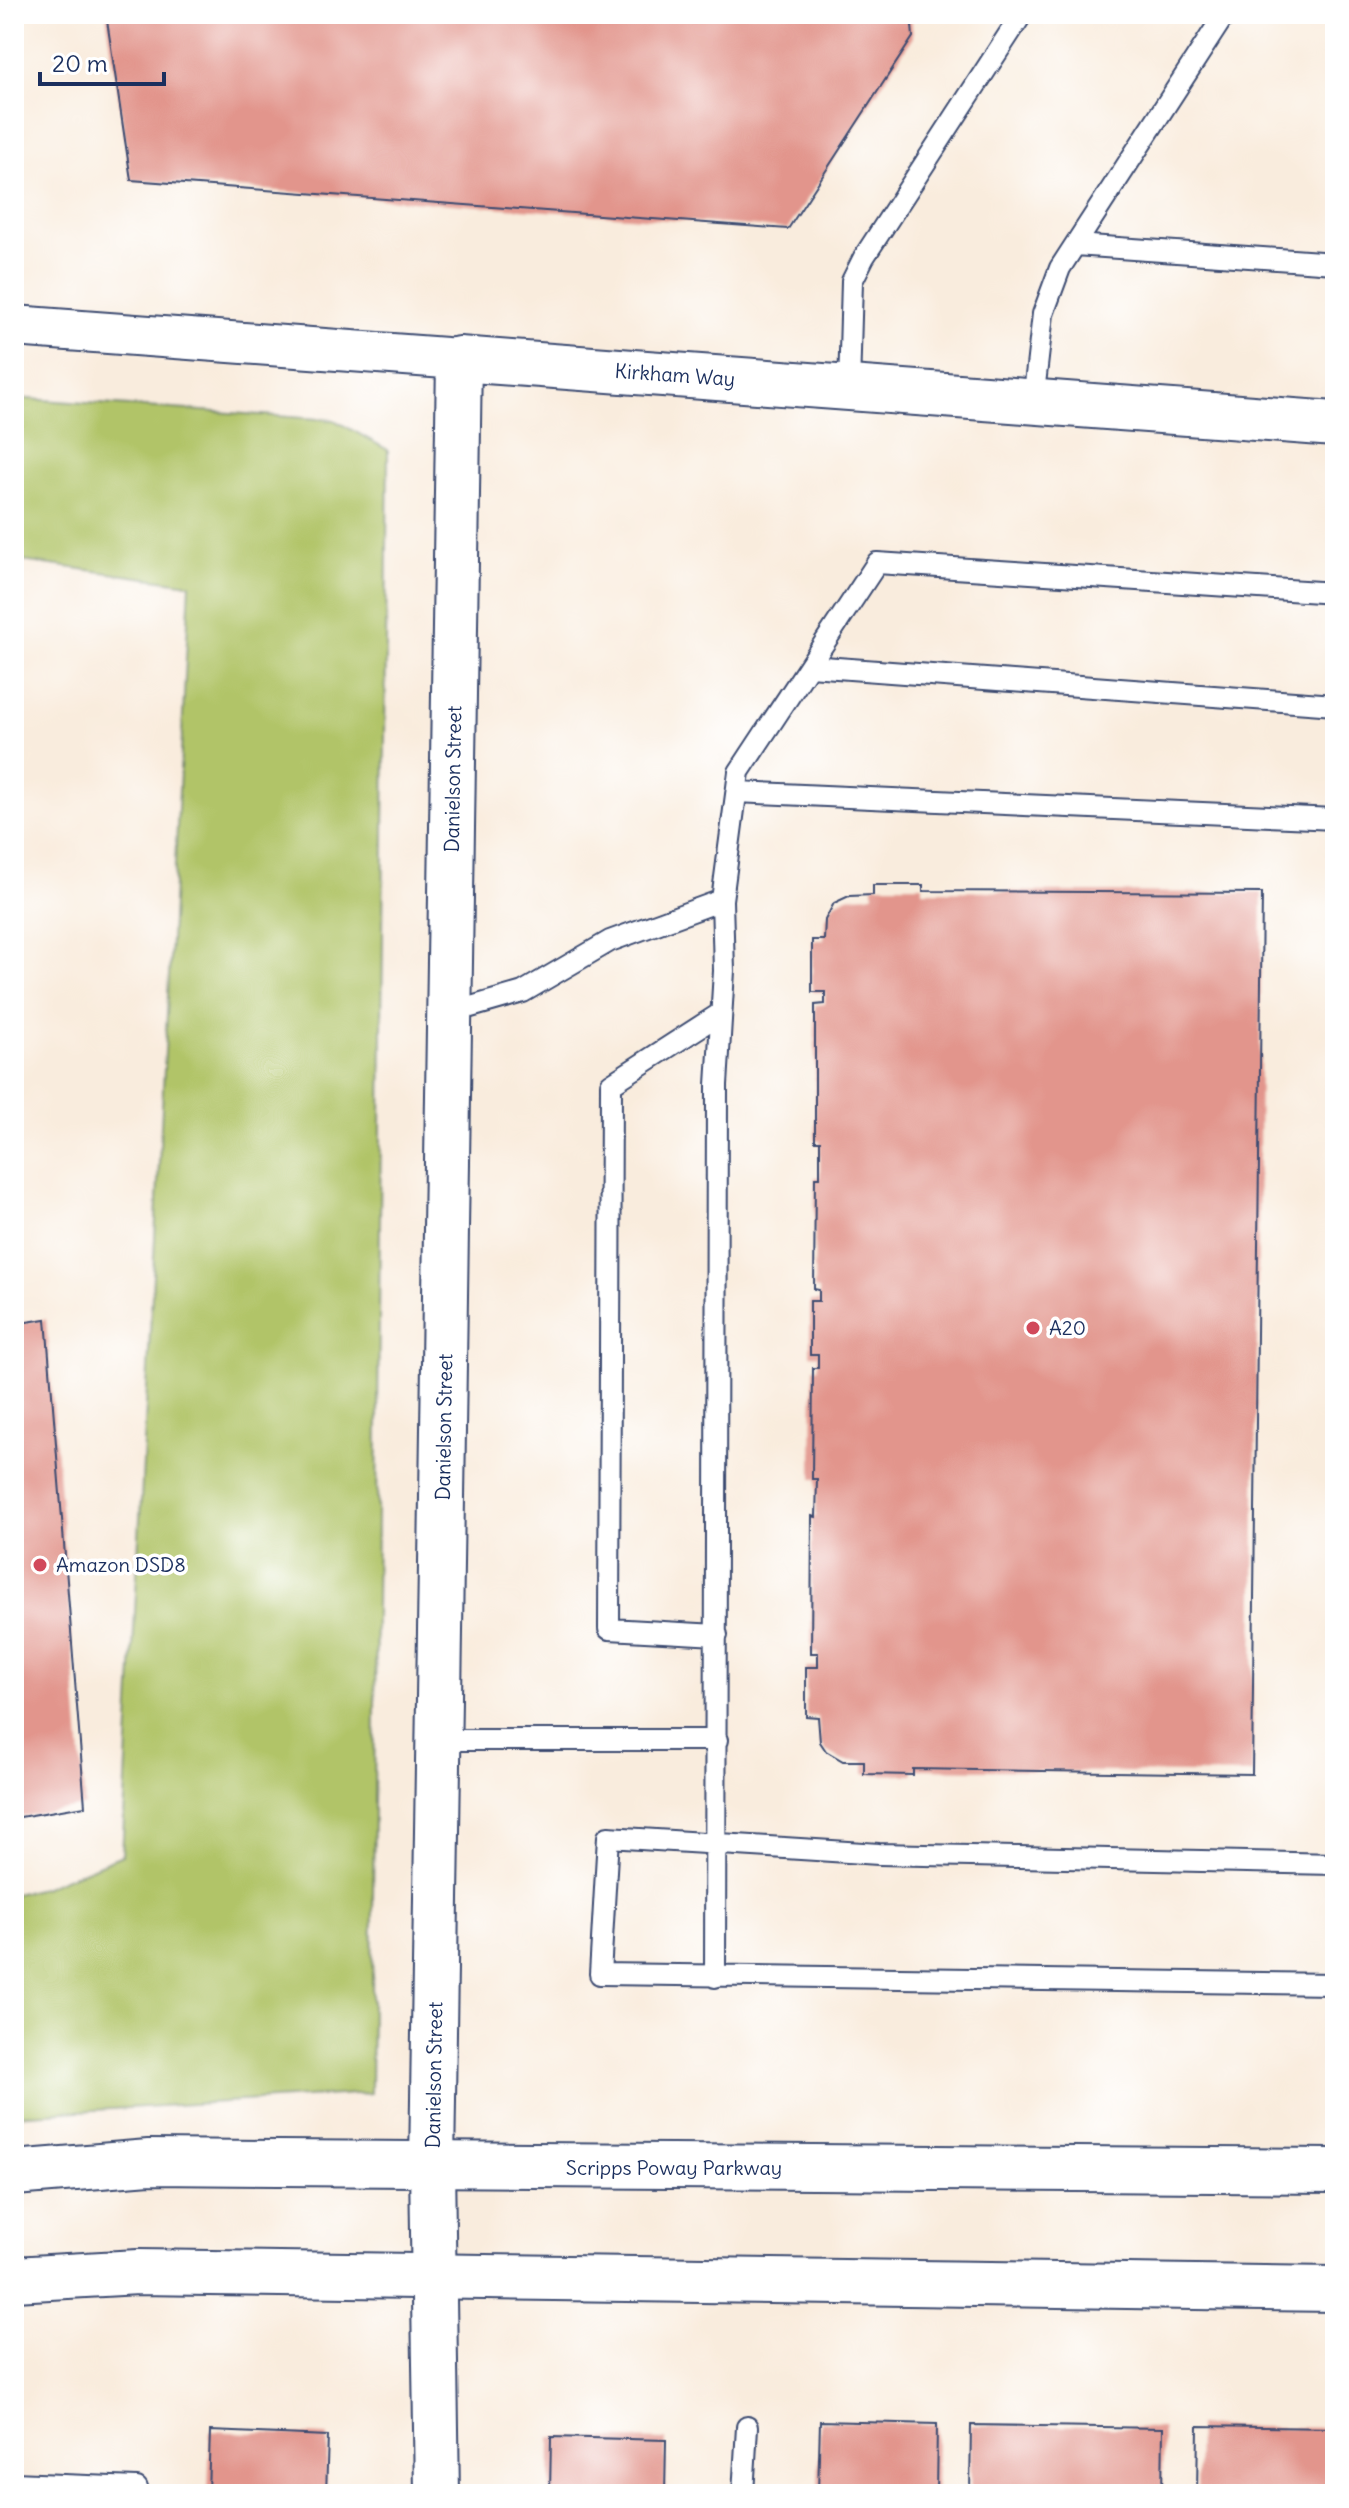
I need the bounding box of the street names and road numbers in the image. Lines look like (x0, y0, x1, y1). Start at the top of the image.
street label: Kirkham Way (614, 358, 736, 391)
street label: Danielson Street (439, 705, 466, 853)
street label: Danielson Street (430, 1353, 457, 1501)
street label: Danielson Street (420, 2001, 447, 2149)
street label: Scripps Poway Parkway (566, 2155, 782, 2180)

